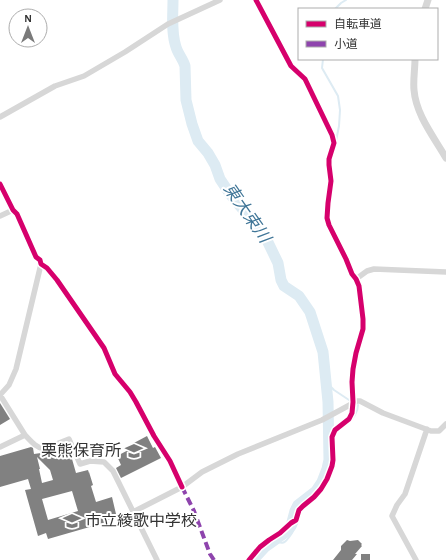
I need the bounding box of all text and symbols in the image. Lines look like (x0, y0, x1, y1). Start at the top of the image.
north arrow (8, 8, 48, 48)
legend (298, 8, 438, 60)
text: N (24, 13, 32, 24)
text: 自転車道 (334, 17, 382, 30)
text: 小道 (334, 37, 358, 50)
water label: 東大束川 (221, 180, 275, 247)
school or university icon: 栗熊保育所 (124, 441, 144, 461)
place label: 栗熊保育所 (41, 442, 121, 459)
school or university icon: 市立綾歌中学校 (62, 511, 82, 531)
place label: 市立綾歌中学校 (85, 512, 197, 529)

